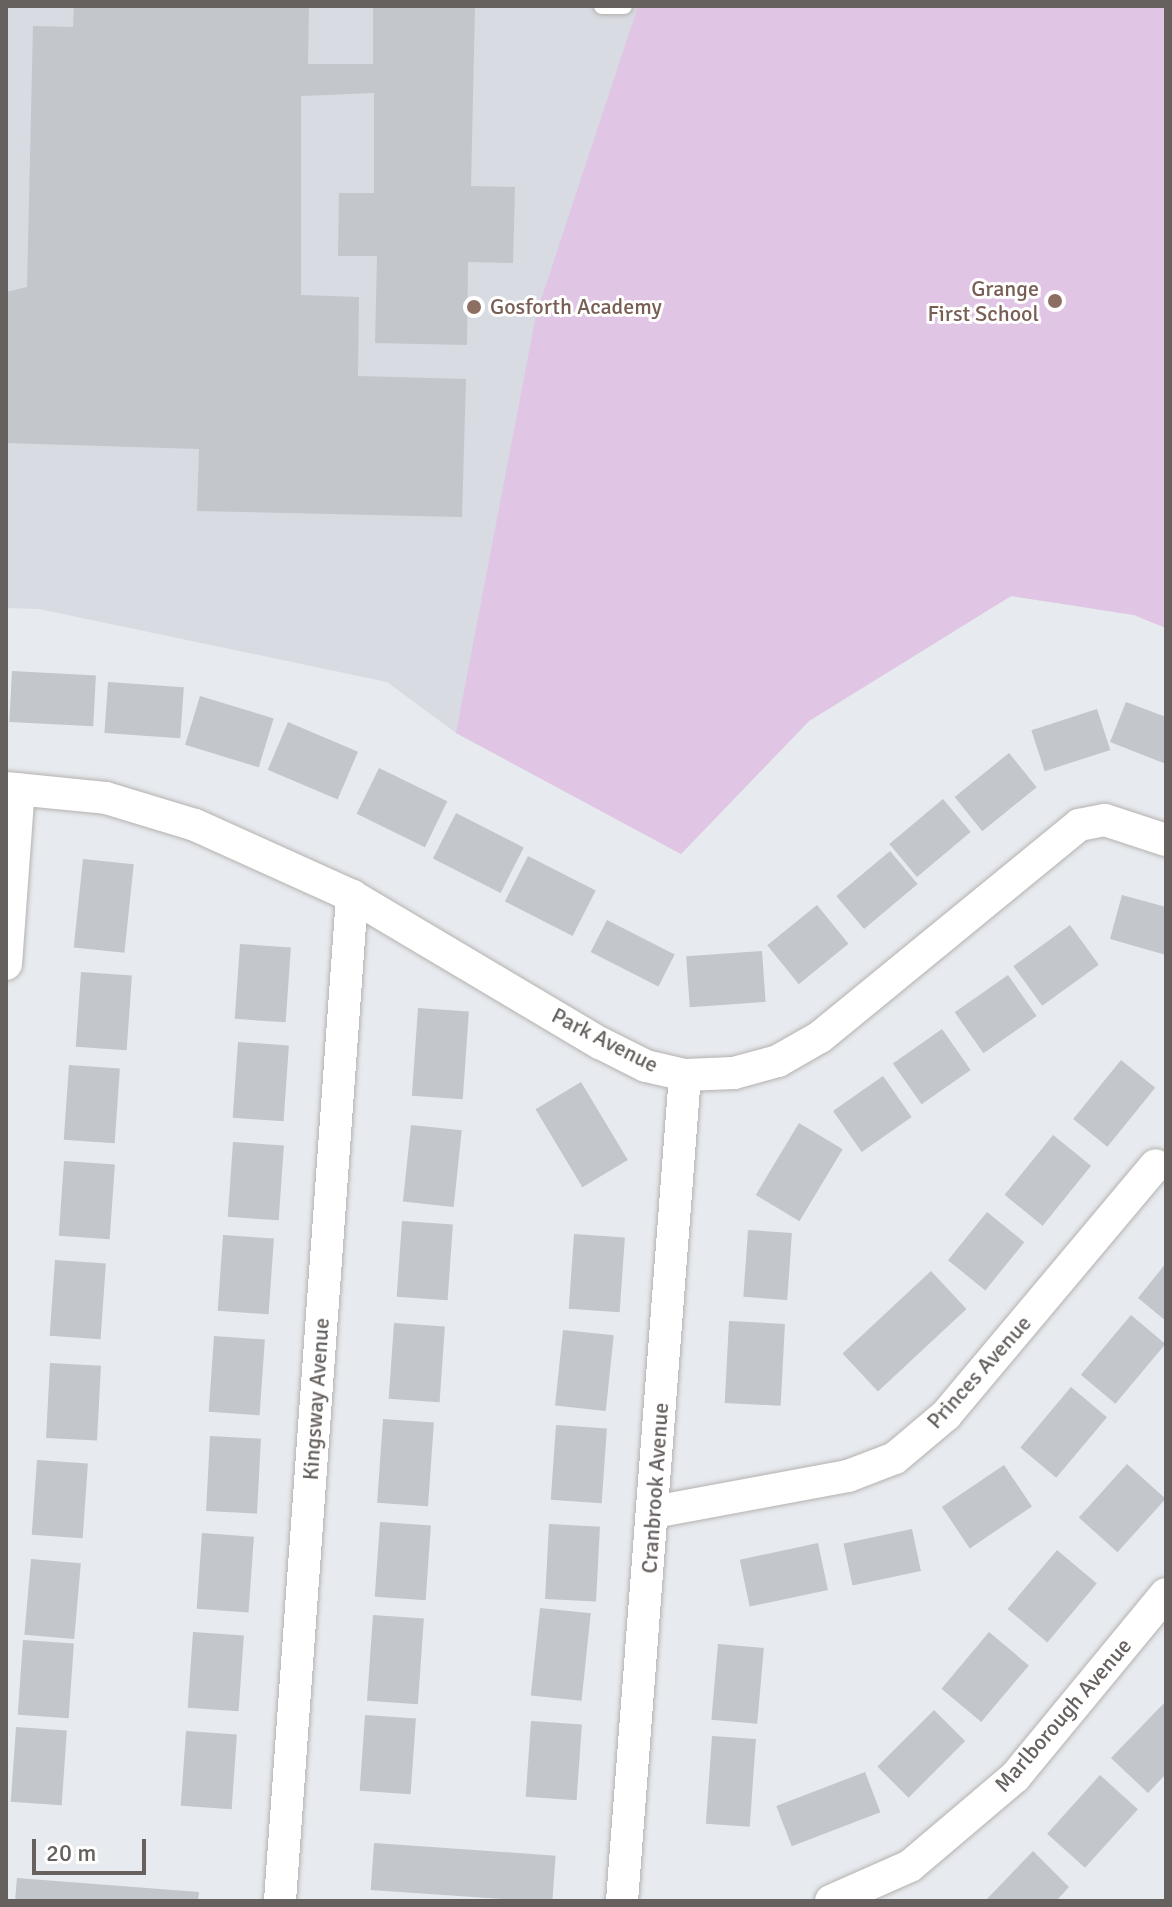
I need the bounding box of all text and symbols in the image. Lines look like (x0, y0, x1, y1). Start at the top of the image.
place label: Grange First School (927, 275, 1039, 326)
marker: Grange First School (1046, 292, 1064, 310)
place label: Gosforth Academy (490, 294, 662, 320)
marker: Gosforth Academy (465, 298, 483, 316)
street label: Park Avenue (547, 1002, 663, 1078)
street label: Princes Avenue (921, 1310, 1037, 1434)
street label: Kingsway Avenue (297, 1317, 335, 1481)
street label: Cranbrook Avenue (636, 1402, 674, 1574)
street label: Marlborough Avenue (989, 1633, 1137, 1797)
scale bar (36, 1823, 150, 1873)
text: 20 m (46, 1838, 96, 1868)

